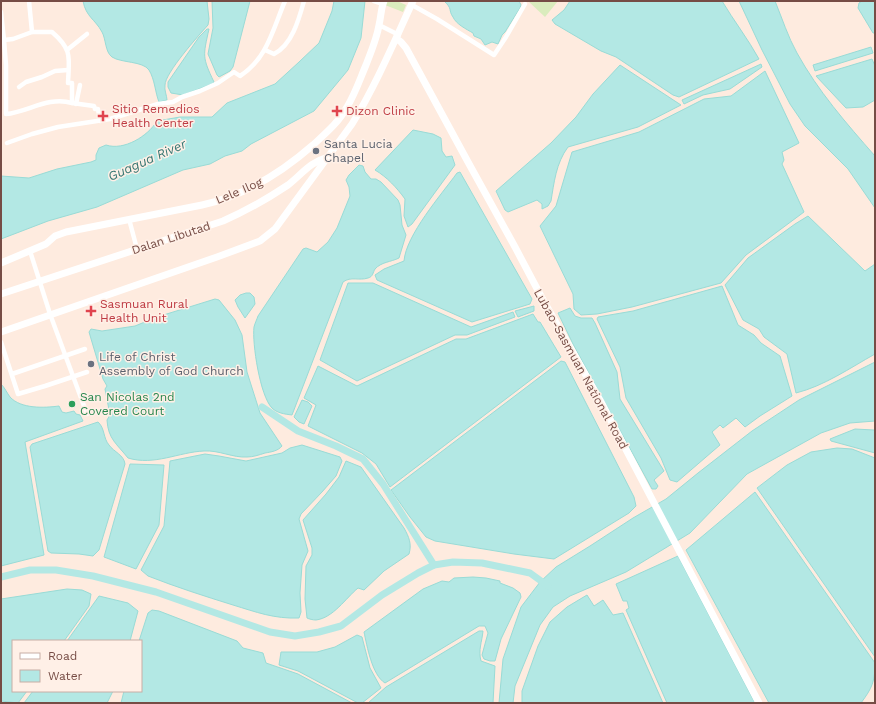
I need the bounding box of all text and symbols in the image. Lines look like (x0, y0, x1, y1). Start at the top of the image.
place label: Sitio Remedios Health Center (112, 102, 200, 130)
place label: Dizon Clinic (346, 104, 416, 118)
marker: Dizon Clinic (331, 105, 343, 117)
marker: Sitio Remedios Health Center (97, 110, 109, 122)
water label: Guagua River (106, 136, 189, 184)
place label: Santa Lucia Chapel (324, 137, 393, 165)
marker: Santa Lucia Chapel (311, 146, 321, 156)
street label: Lele Ilog (214, 175, 265, 207)
street label: Dalan Libutad (130, 219, 212, 257)
street label: Lubao-Sasmuan National Road (531, 286, 631, 452)
place label: Sasmuan Rural Health Unit (100, 297, 189, 325)
marker: Sasmuan Rural Health Unit (85, 305, 97, 317)
place label: Life of Christ Assembly of God Church (99, 350, 244, 378)
marker: Life of Christ Assembly of God Church (86, 359, 96, 369)
place label: San Nicolas 2nd Covered Court (80, 390, 175, 418)
marker: San Nicolas 2nd Covered Court (67, 399, 77, 409)
legend (12, 640, 142, 692)
text: Road (48, 649, 77, 663)
text: Water (48, 669, 83, 683)

